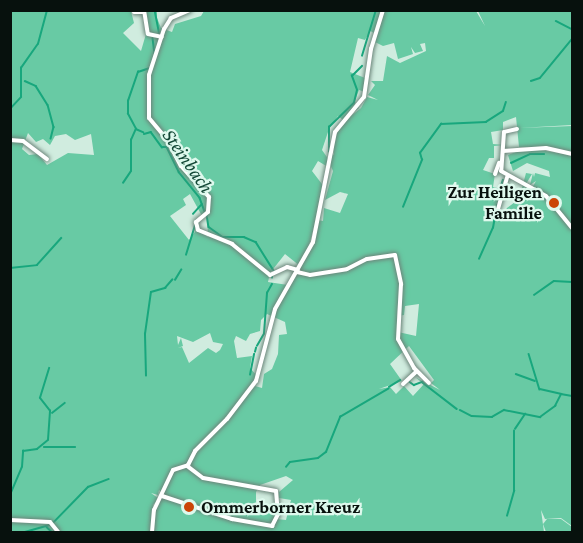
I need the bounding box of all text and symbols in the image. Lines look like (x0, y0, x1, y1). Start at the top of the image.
water label: Steinbach (157, 124, 219, 198)
place label: Zur Heiligen Familie (448, 182, 542, 224)
marker: Zur Heiligen Familie (547, 196, 561, 210)
place label: Ommerborner Kreuz (201, 496, 360, 518)
marker: Ommerborner Kreuz (182, 500, 196, 514)

